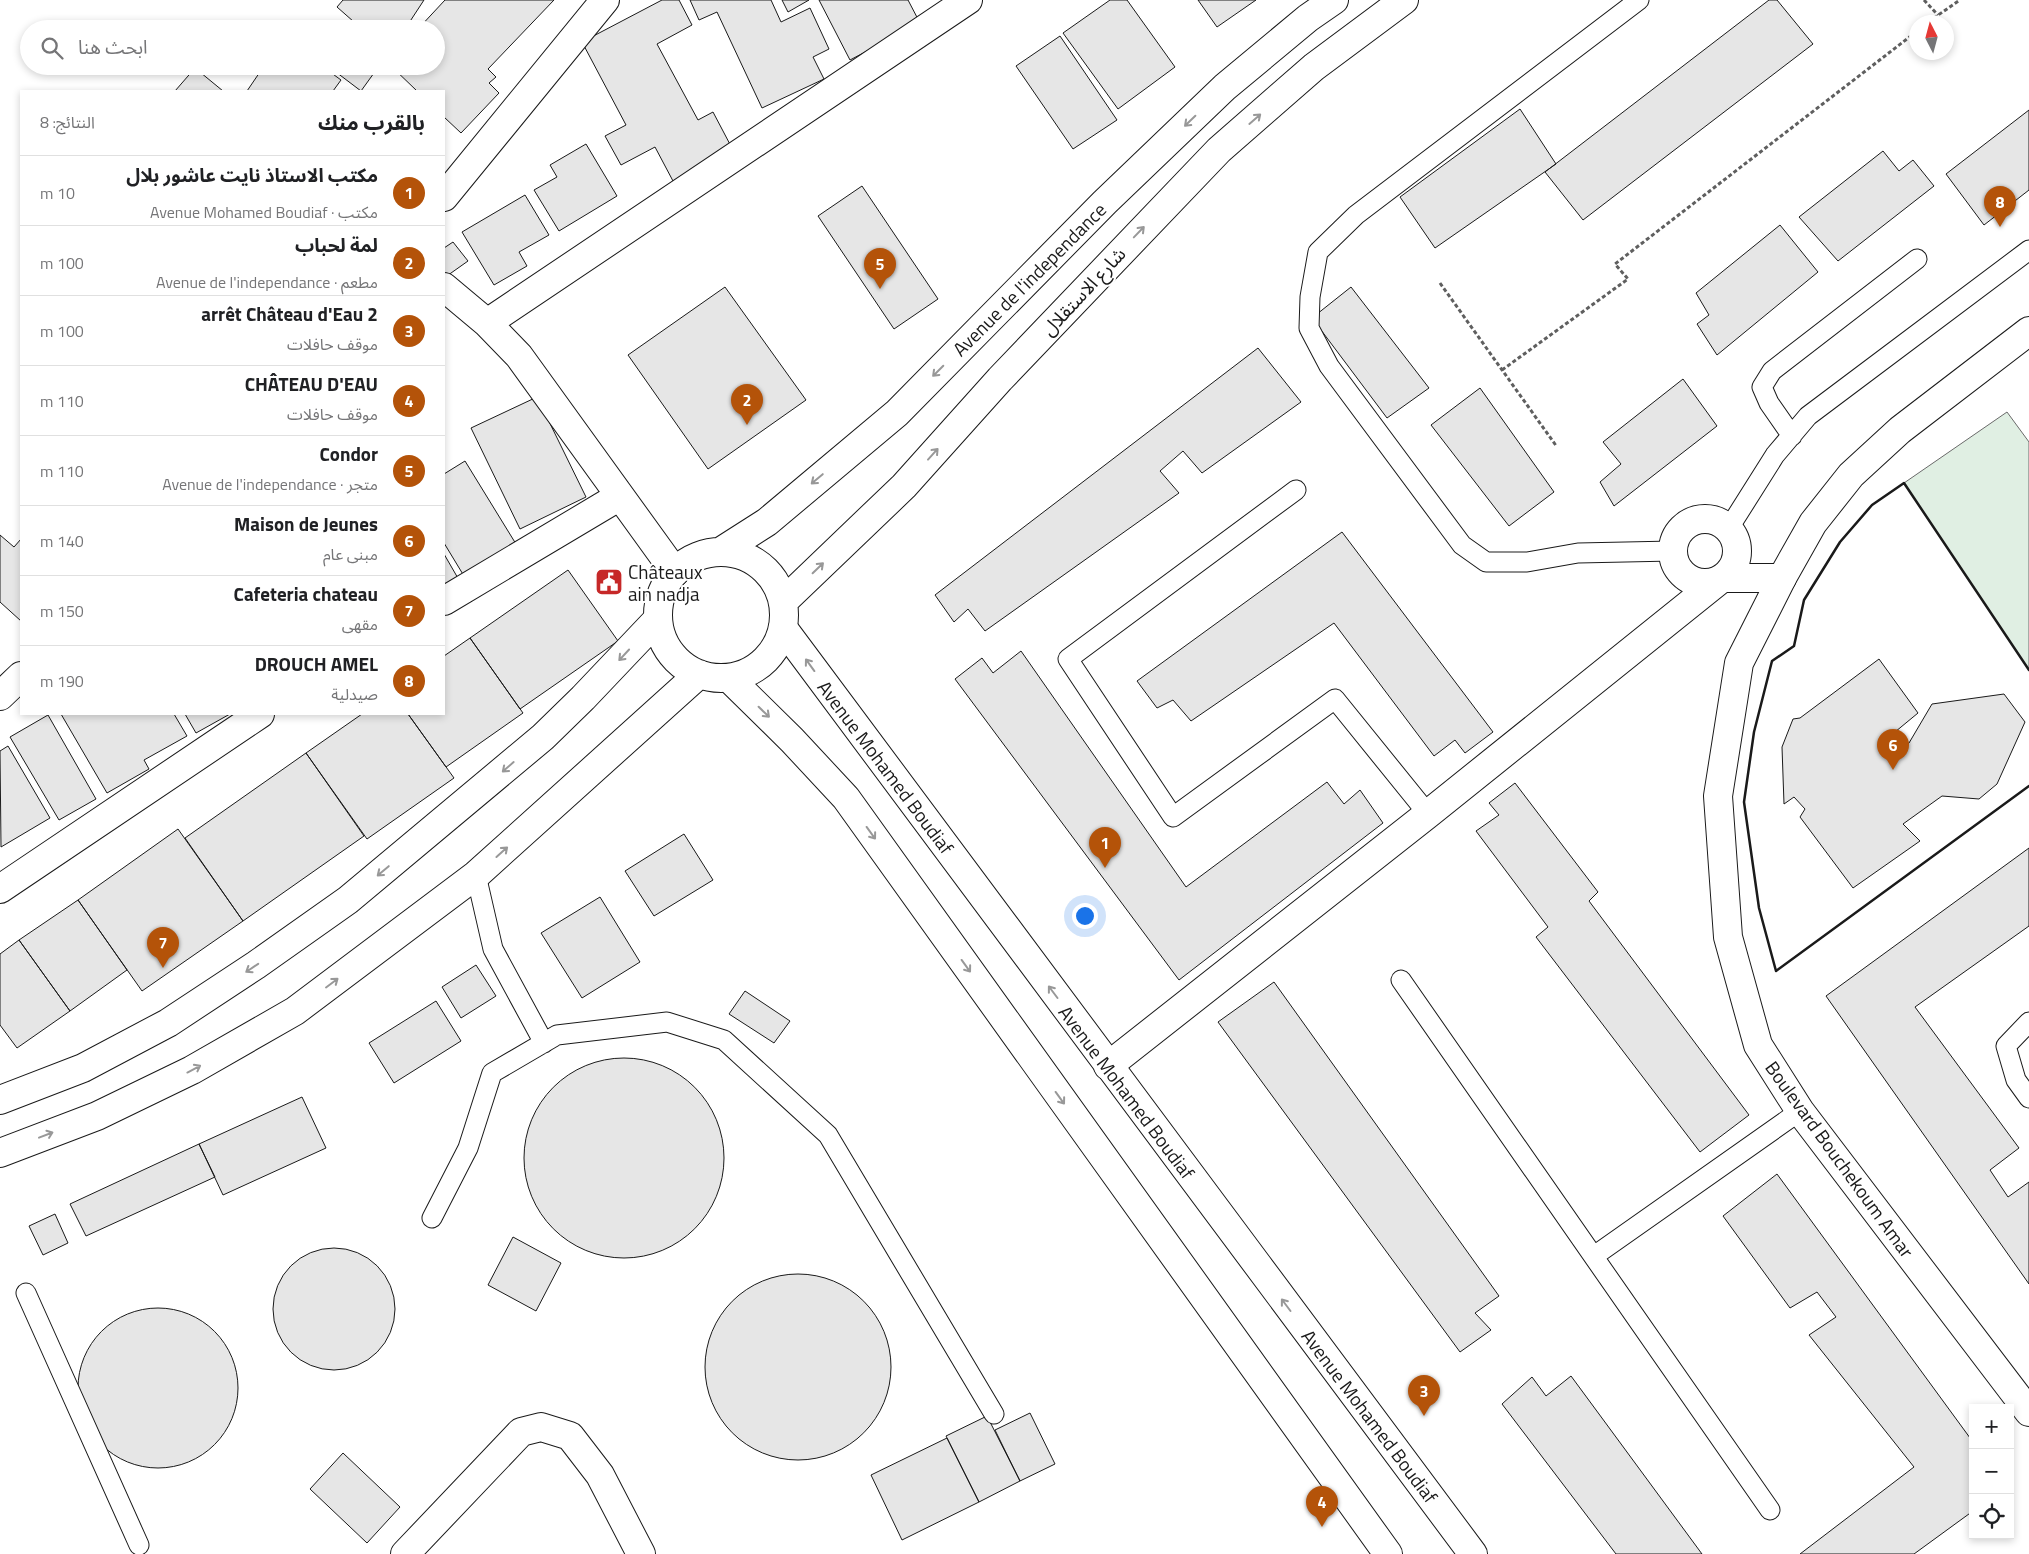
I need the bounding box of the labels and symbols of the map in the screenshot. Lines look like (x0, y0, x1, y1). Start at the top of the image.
north arrow (1909, 15, 1954, 60)
one-way arrow (1248, 113, 1261, 124)
one-way arrow (1183, 115, 1196, 127)
pin: 8 (1984, 186, 2016, 227)
street label: Avenue de l'independance (946, 196, 1112, 362)
one-way arrow (1133, 226, 1145, 238)
street label: شارع الاستقلال (1034, 240, 1132, 342)
pin: 5 (864, 248, 896, 289)
one-way arrow (932, 365, 944, 378)
pin: 2 (731, 384, 763, 425)
one-way arrow (927, 447, 939, 460)
one-way arrow (811, 474, 824, 485)
place label: Châteaux ain nadja (628, 557, 703, 608)
one-way arrow (812, 562, 824, 574)
public building icon: Châteaux ain nadja (594, 567, 624, 597)
one-way arrow (618, 648, 630, 661)
one-way arrow (805, 658, 815, 672)
street label: Avenue Mohamed Boudiaf (811, 674, 961, 860)
one-way arrow (758, 706, 770, 718)
pin: 6 (1877, 729, 1909, 770)
one-way arrow (501, 762, 514, 773)
one-way arrow (866, 826, 876, 840)
pin: 1 (1089, 827, 1121, 868)
one-way arrow (495, 846, 508, 858)
one-way arrow (376, 865, 389, 877)
your location (1072, 903, 1098, 929)
pin: 7 (147, 927, 179, 968)
one-way arrow (961, 959, 971, 973)
one-way arrow (245, 962, 259, 973)
one-way arrow (325, 978, 338, 989)
one-way arrow (1048, 986, 1059, 999)
street label: Avenue Mohamed Boudiaf (1052, 999, 1202, 1185)
street label: Boulevard Bouchekoum Amar (1759, 1055, 1922, 1264)
one-way arrow (186, 1063, 200, 1073)
one-way arrow (1055, 1091, 1065, 1105)
one-way arrow (37, 1130, 53, 1139)
one-way arrow (1281, 1299, 1292, 1312)
street label: Avenue Mohamed Boudiaf (1295, 1323, 1445, 1509)
pin: 3 (1408, 1375, 1440, 1416)
pin: 4 (1306, 1486, 1338, 1527)

